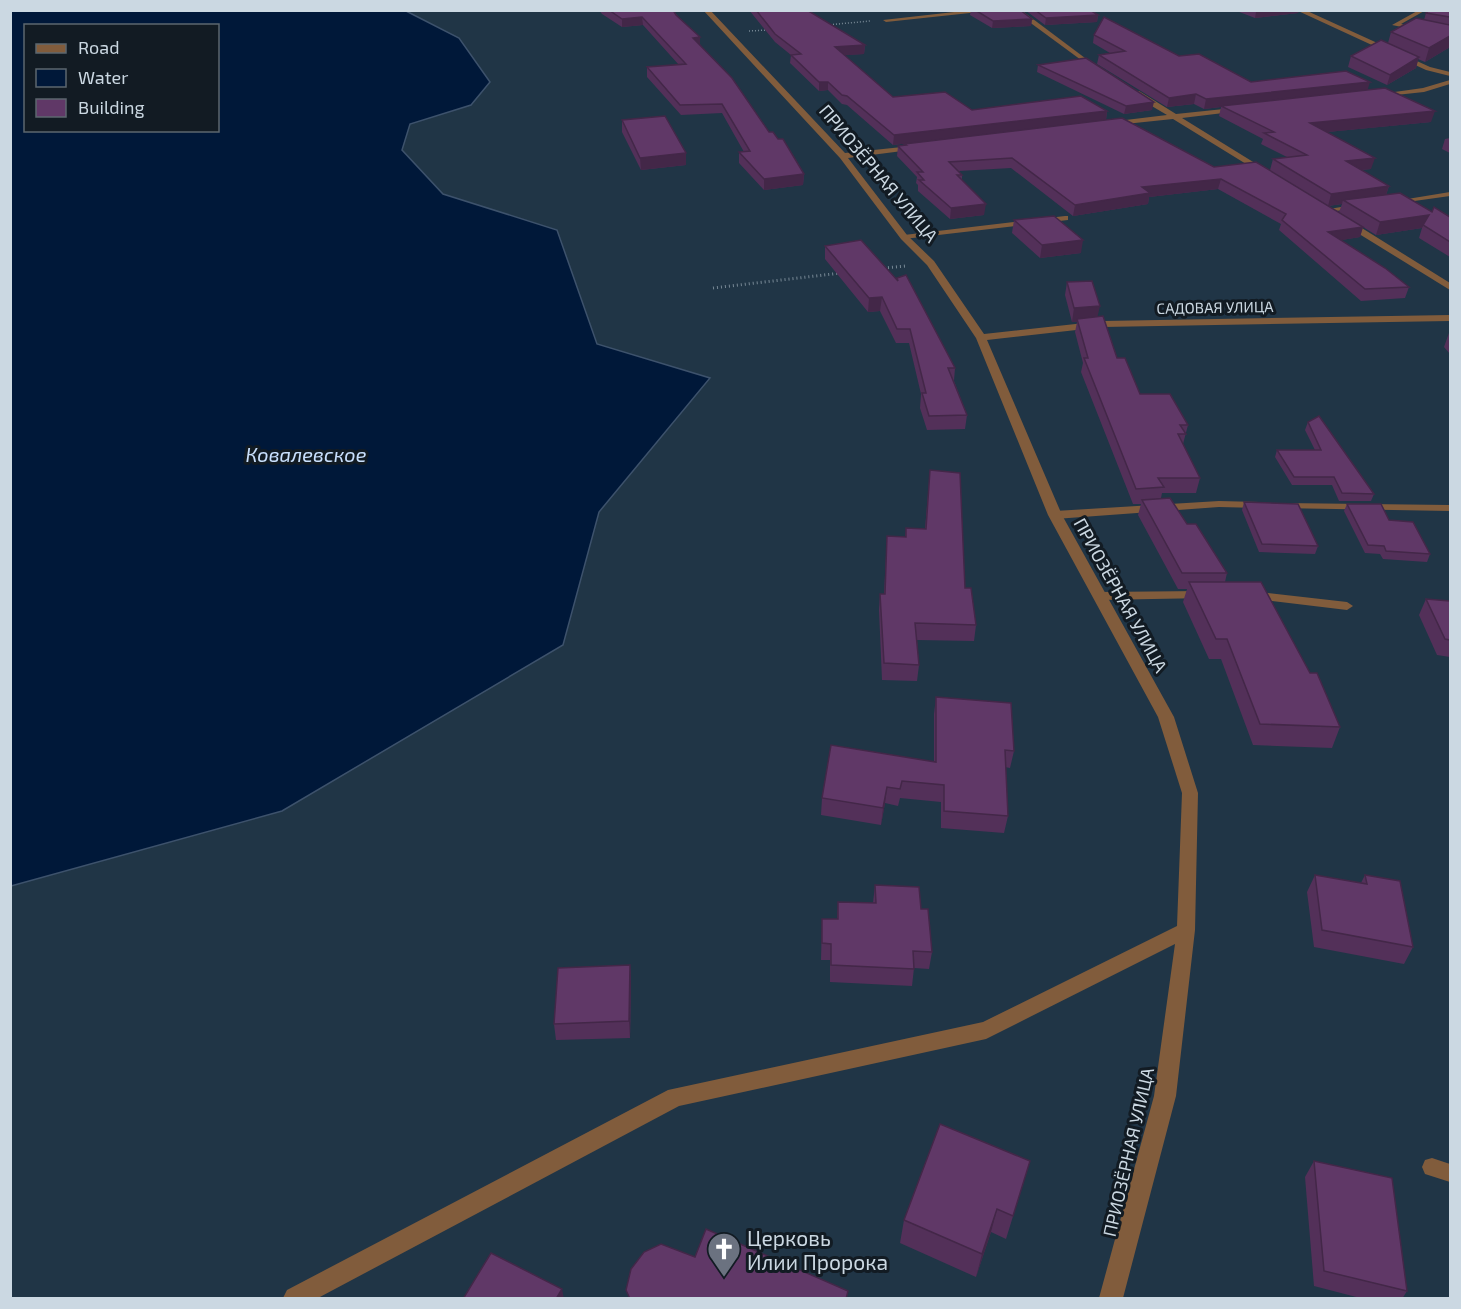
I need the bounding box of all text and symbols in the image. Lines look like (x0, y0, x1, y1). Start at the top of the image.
legend (24, 24, 219, 132)
text: Road (78, 36, 119, 58)
text: Water (78, 66, 128, 88)
text: Building (78, 96, 145, 118)
street label: ПРИОЗЁРНАЯ УЛИЦА (815, 100, 944, 247)
street label: САДОВАЯ УЛИЦА (1156, 297, 1274, 317)
water label: Ковалевское (246, 442, 367, 466)
street label: ПРИОЗЁРНАЯ УЛИЦА (1069, 514, 1173, 677)
street label: ПРИОЗЁРНАЯ УЛИЦА (1098, 1064, 1158, 1239)
place label: Церковь Илии Пророка (747, 1225, 888, 1274)
church icon: Церковь Илии Пророка (706, 1231, 742, 1278)

